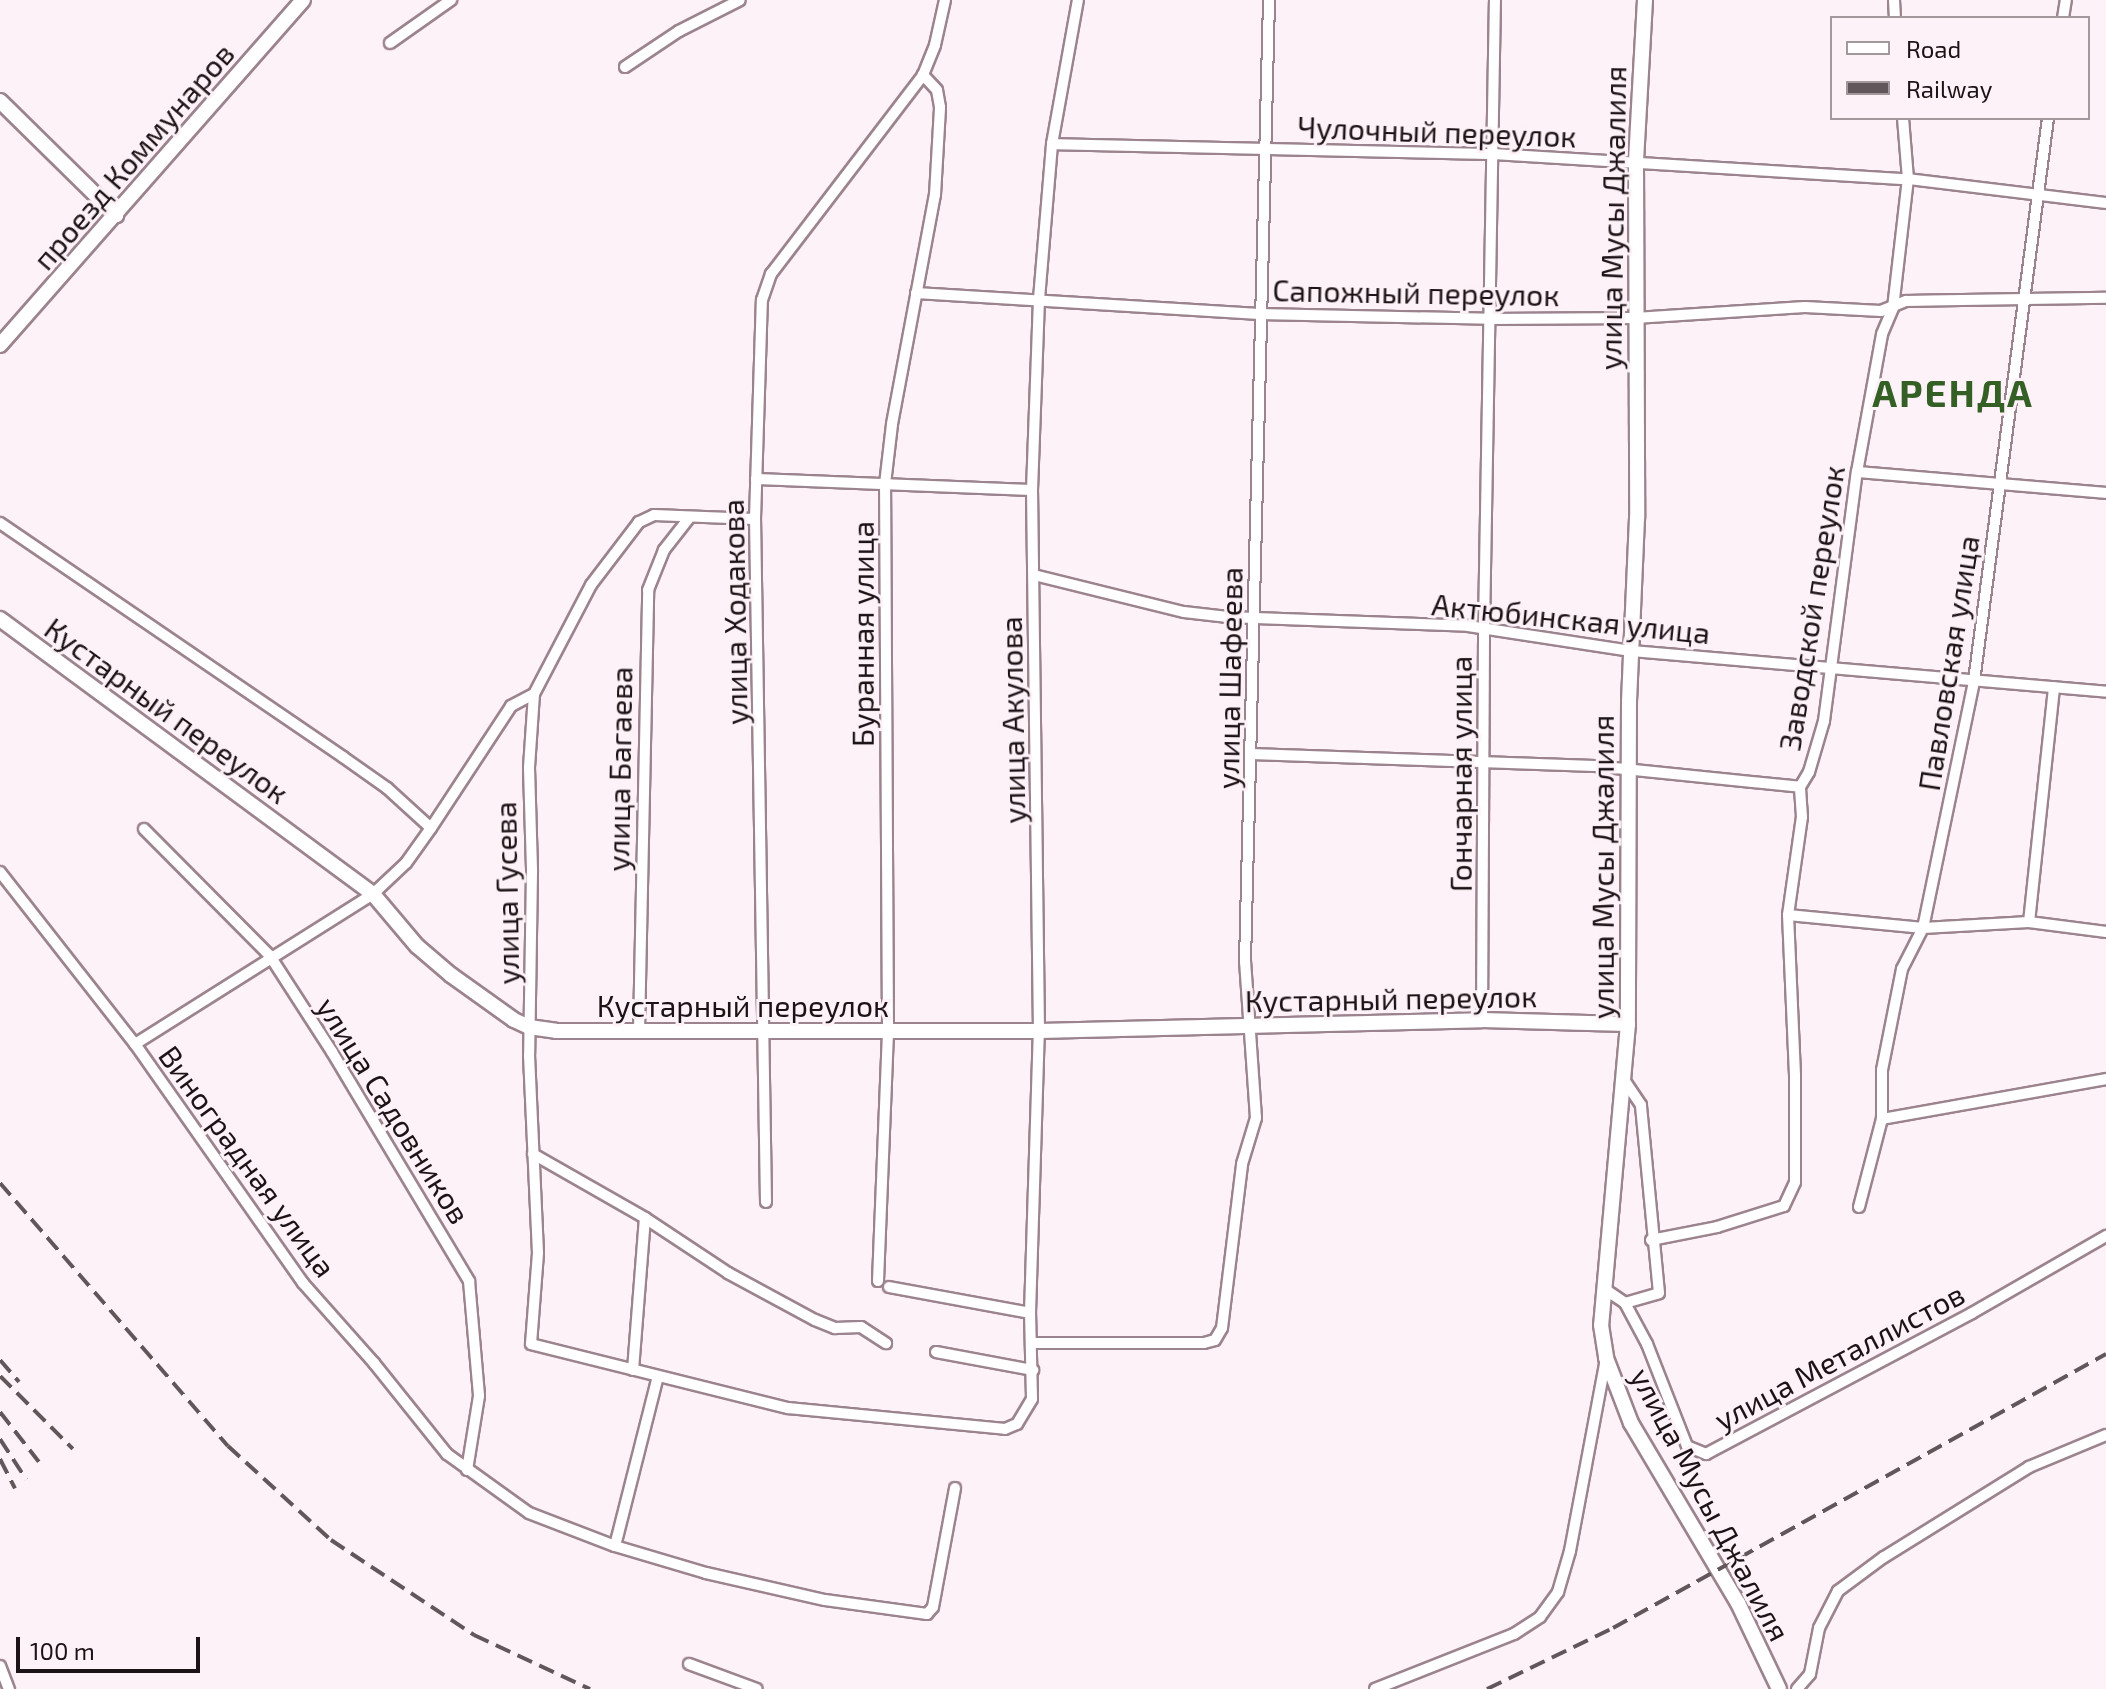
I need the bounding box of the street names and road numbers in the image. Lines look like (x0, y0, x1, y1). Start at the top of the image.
street label: проезд Коммунаров (25, 35, 241, 277)
street label: улица Мусы Джалиля (1591, 66, 1633, 370)
street label: Чулочный переулок (1297, 108, 1577, 154)
street label: Сапожный переулок (1272, 271, 1560, 313)
street label: Заводской переулок (1771, 463, 1851, 753)
street label: улица Ходакова (714, 499, 754, 725)
street label: Буранная улица (844, 521, 880, 747)
street label: Павловская улица (1910, 533, 1986, 793)
street label: улица Шафеева (1209, 567, 1249, 789)
street label: Актюбинская улица (1430, 585, 1712, 651)
street label: Кустарный переулок (38, 610, 296, 810)
street label: улица Акулова (992, 616, 1032, 824)
street label: Гончарная улица (1442, 656, 1478, 892)
street label: улица Багаева (599, 666, 639, 872)
street label: улица Мусы Джалиля (1584, 715, 1620, 1019)
street label: улица Гусева (486, 801, 526, 985)
street label: Кустарный переулок (1245, 977, 1537, 1019)
street label: Кустарный переулок (597, 987, 889, 1023)
street label: улица Садовников (310, 990, 478, 1230)
street label: Виноградная улица (152, 1038, 344, 1284)
street label: улица Металлистов (1708, 1275, 1970, 1437)
street label: улица Мусы Джалиля (1624, 1361, 1798, 1647)

